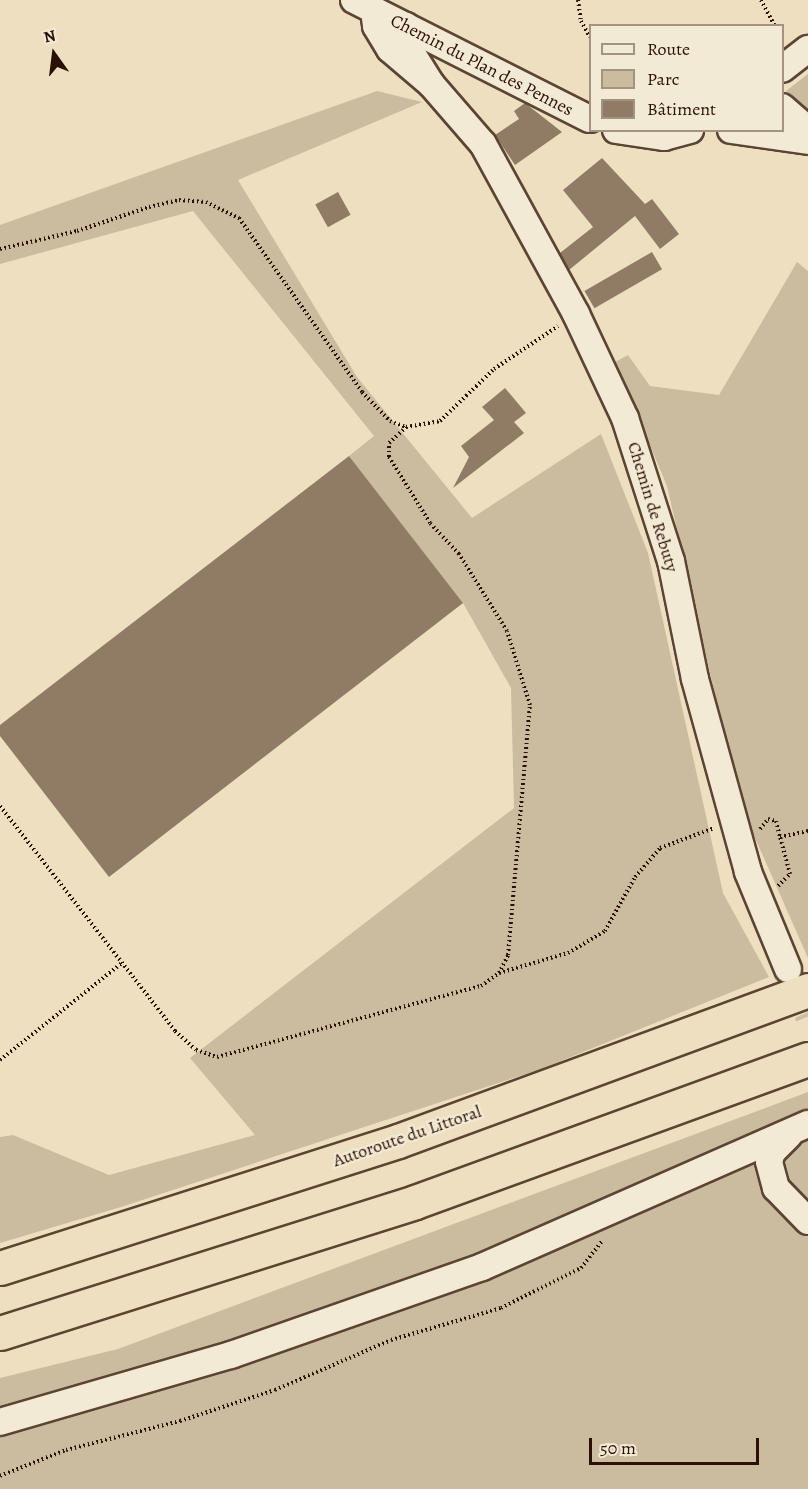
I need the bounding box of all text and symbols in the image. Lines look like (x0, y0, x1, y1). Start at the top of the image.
street label: Chemin du Plan des Pennes (387, 9, 577, 121)
north arrow (24, 24, 84, 84)
text: N (41, 24, 58, 49)
legend (589, 24, 784, 132)
text: Route (647, 37, 690, 61)
text: Parc (647, 67, 679, 91)
text: Bâtiment (647, 97, 716, 121)
street label: Chemin de Rebuty (623, 439, 683, 575)
street label: Autoroute du Littoral (330, 1101, 484, 1171)
scale bar (592, 1426, 762, 1464)
text: 50 m (600, 1436, 636, 1460)

